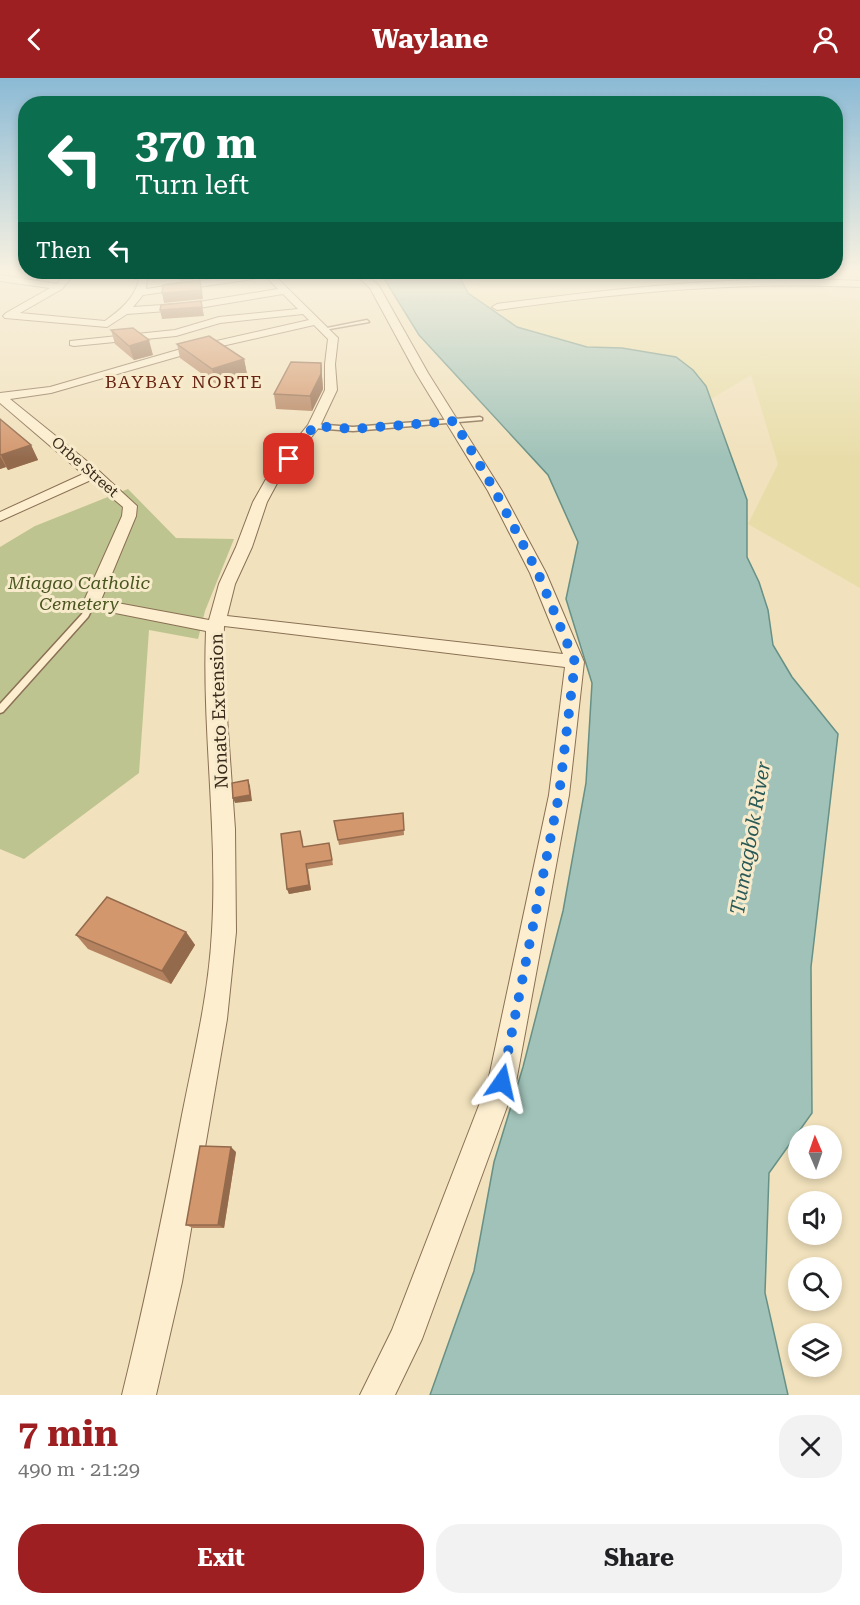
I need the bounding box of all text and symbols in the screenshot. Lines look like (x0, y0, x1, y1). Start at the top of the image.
icon: back (18, 23, 51, 56)
text: Waylane (372, 23, 488, 55)
icon: person (809, 23, 842, 56)
text: 370 m (135, 119, 257, 168)
icon: left (36, 120, 114, 198)
text: Turn left (135, 169, 249, 201)
icon: left (103, 234, 136, 267)
text: Then (36, 238, 91, 263)
district label: BAYBAY NORTE (105, 371, 263, 392)
street label: Orbe Street (48, 433, 122, 501)
pin (263, 433, 314, 484)
icon: arrive (272, 442, 305, 475)
park label: Miagao Catholic Cemetery (7, 572, 151, 614)
street label: Nonato Extension (205, 632, 232, 789)
water label: Tumagbok River (725, 759, 775, 917)
position arrow (470, 1050, 534, 1114)
north arrow (788, 1125, 842, 1179)
map controls (788, 1125, 842, 1377)
button: sound (788, 1191, 842, 1245)
button: search (788, 1257, 842, 1311)
button: layers (788, 1323, 842, 1377)
text: 7 min (18, 1413, 118, 1455)
button: close (779, 1415, 842, 1478)
text: 490 m · 21:29 (18, 1457, 140, 1481)
button: Exit (18, 1524, 424, 1593)
button: Share (436, 1524, 842, 1593)

